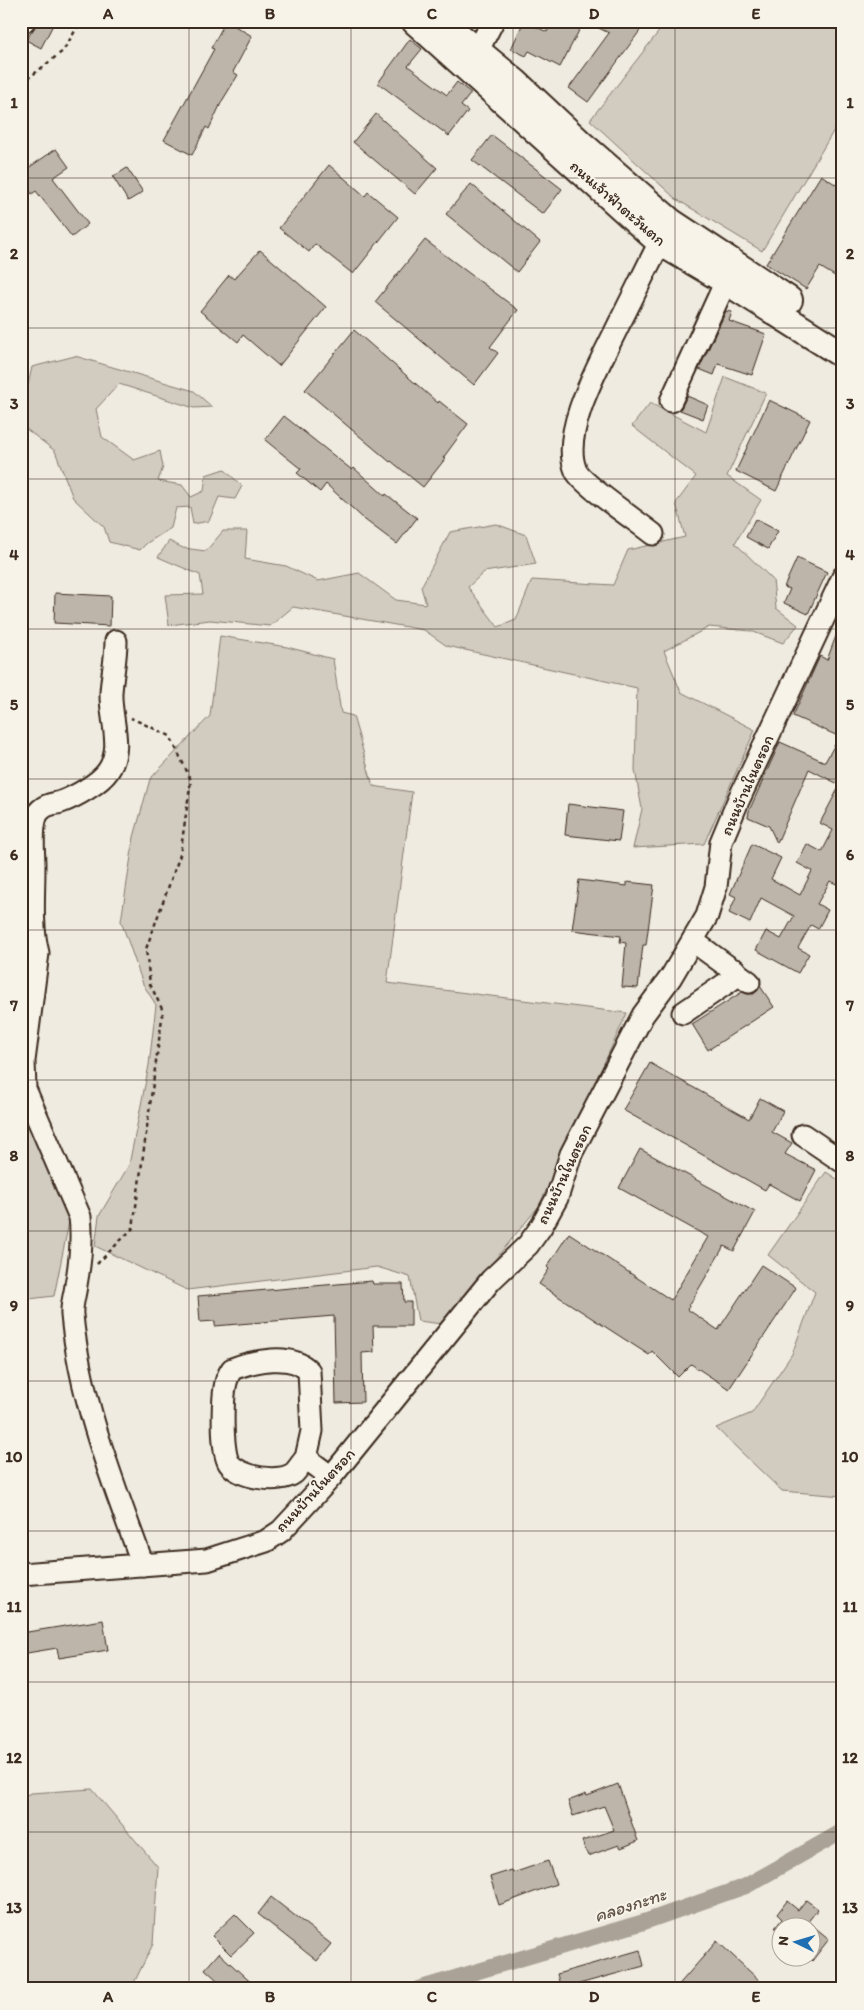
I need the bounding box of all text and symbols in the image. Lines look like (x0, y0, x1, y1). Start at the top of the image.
text: A (102, 4, 114, 23)
text: B (265, 4, 276, 23)
text: C (427, 4, 438, 23)
text: D (589, 4, 600, 23)
text: E (752, 4, 761, 23)
text: 1 (10, 93, 18, 112)
text: 1 (846, 93, 854, 112)
street label: ถนนเจ้าฟ้าตะวันตก (566, 156, 670, 250)
text: 2 (10, 244, 19, 263)
text: 2 (846, 244, 855, 263)
text: 3 (10, 394, 19, 413)
text: 3 (846, 394, 855, 413)
text: 4 (9, 545, 19, 564)
text: 4 (845, 545, 855, 564)
text: 5 (10, 695, 19, 714)
text: 5 (846, 695, 855, 714)
street label: ถนนบ้านในตรอก (716, 732, 778, 838)
text: 6 (10, 845, 19, 864)
text: 6 (846, 845, 855, 864)
text: 7 (9, 996, 18, 1015)
text: 7 (845, 996, 854, 1015)
street label: ถนนบ้านในตรอก (533, 1121, 595, 1227)
text: 8 (10, 1146, 19, 1165)
text: 8 (846, 1146, 855, 1165)
text: 9 (10, 1296, 18, 1315)
text: 9 (846, 1296, 854, 1315)
street label: ถนนบ้านในตรอก (271, 1444, 359, 1536)
text: 10 (5, 1447, 23, 1466)
text: 10 (841, 1447, 859, 1466)
text: 11 (7, 1597, 22, 1616)
text: 11 (843, 1597, 858, 1616)
text: 12 (6, 1748, 23, 1767)
text: 12 (842, 1748, 859, 1767)
water label: คลองกะทะ (591, 1882, 670, 1927)
text: 13 (6, 1898, 22, 1917)
text: 13 (842, 1898, 858, 1917)
north arrow (772, 1918, 822, 1968)
text: N (775, 1935, 792, 1946)
text: A (102, 1987, 114, 2006)
text: B (265, 1987, 276, 2006)
text: C (427, 1987, 438, 2006)
text: D (589, 1987, 600, 2006)
text: E (752, 1987, 761, 2006)

